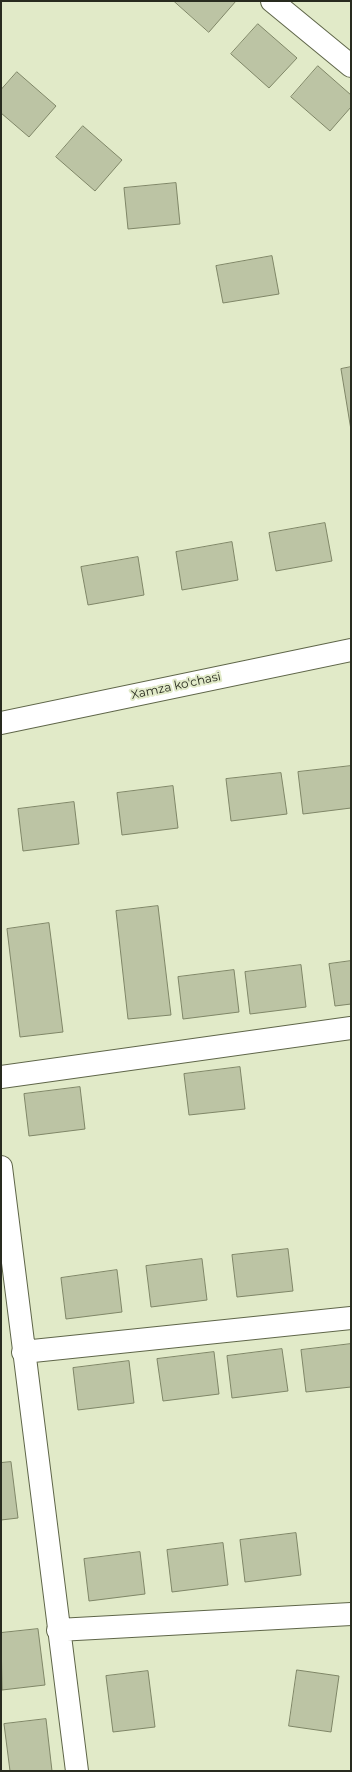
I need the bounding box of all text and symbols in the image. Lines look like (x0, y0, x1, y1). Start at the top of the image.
street label: Xamza ko'chasi (130, 669, 222, 703)

